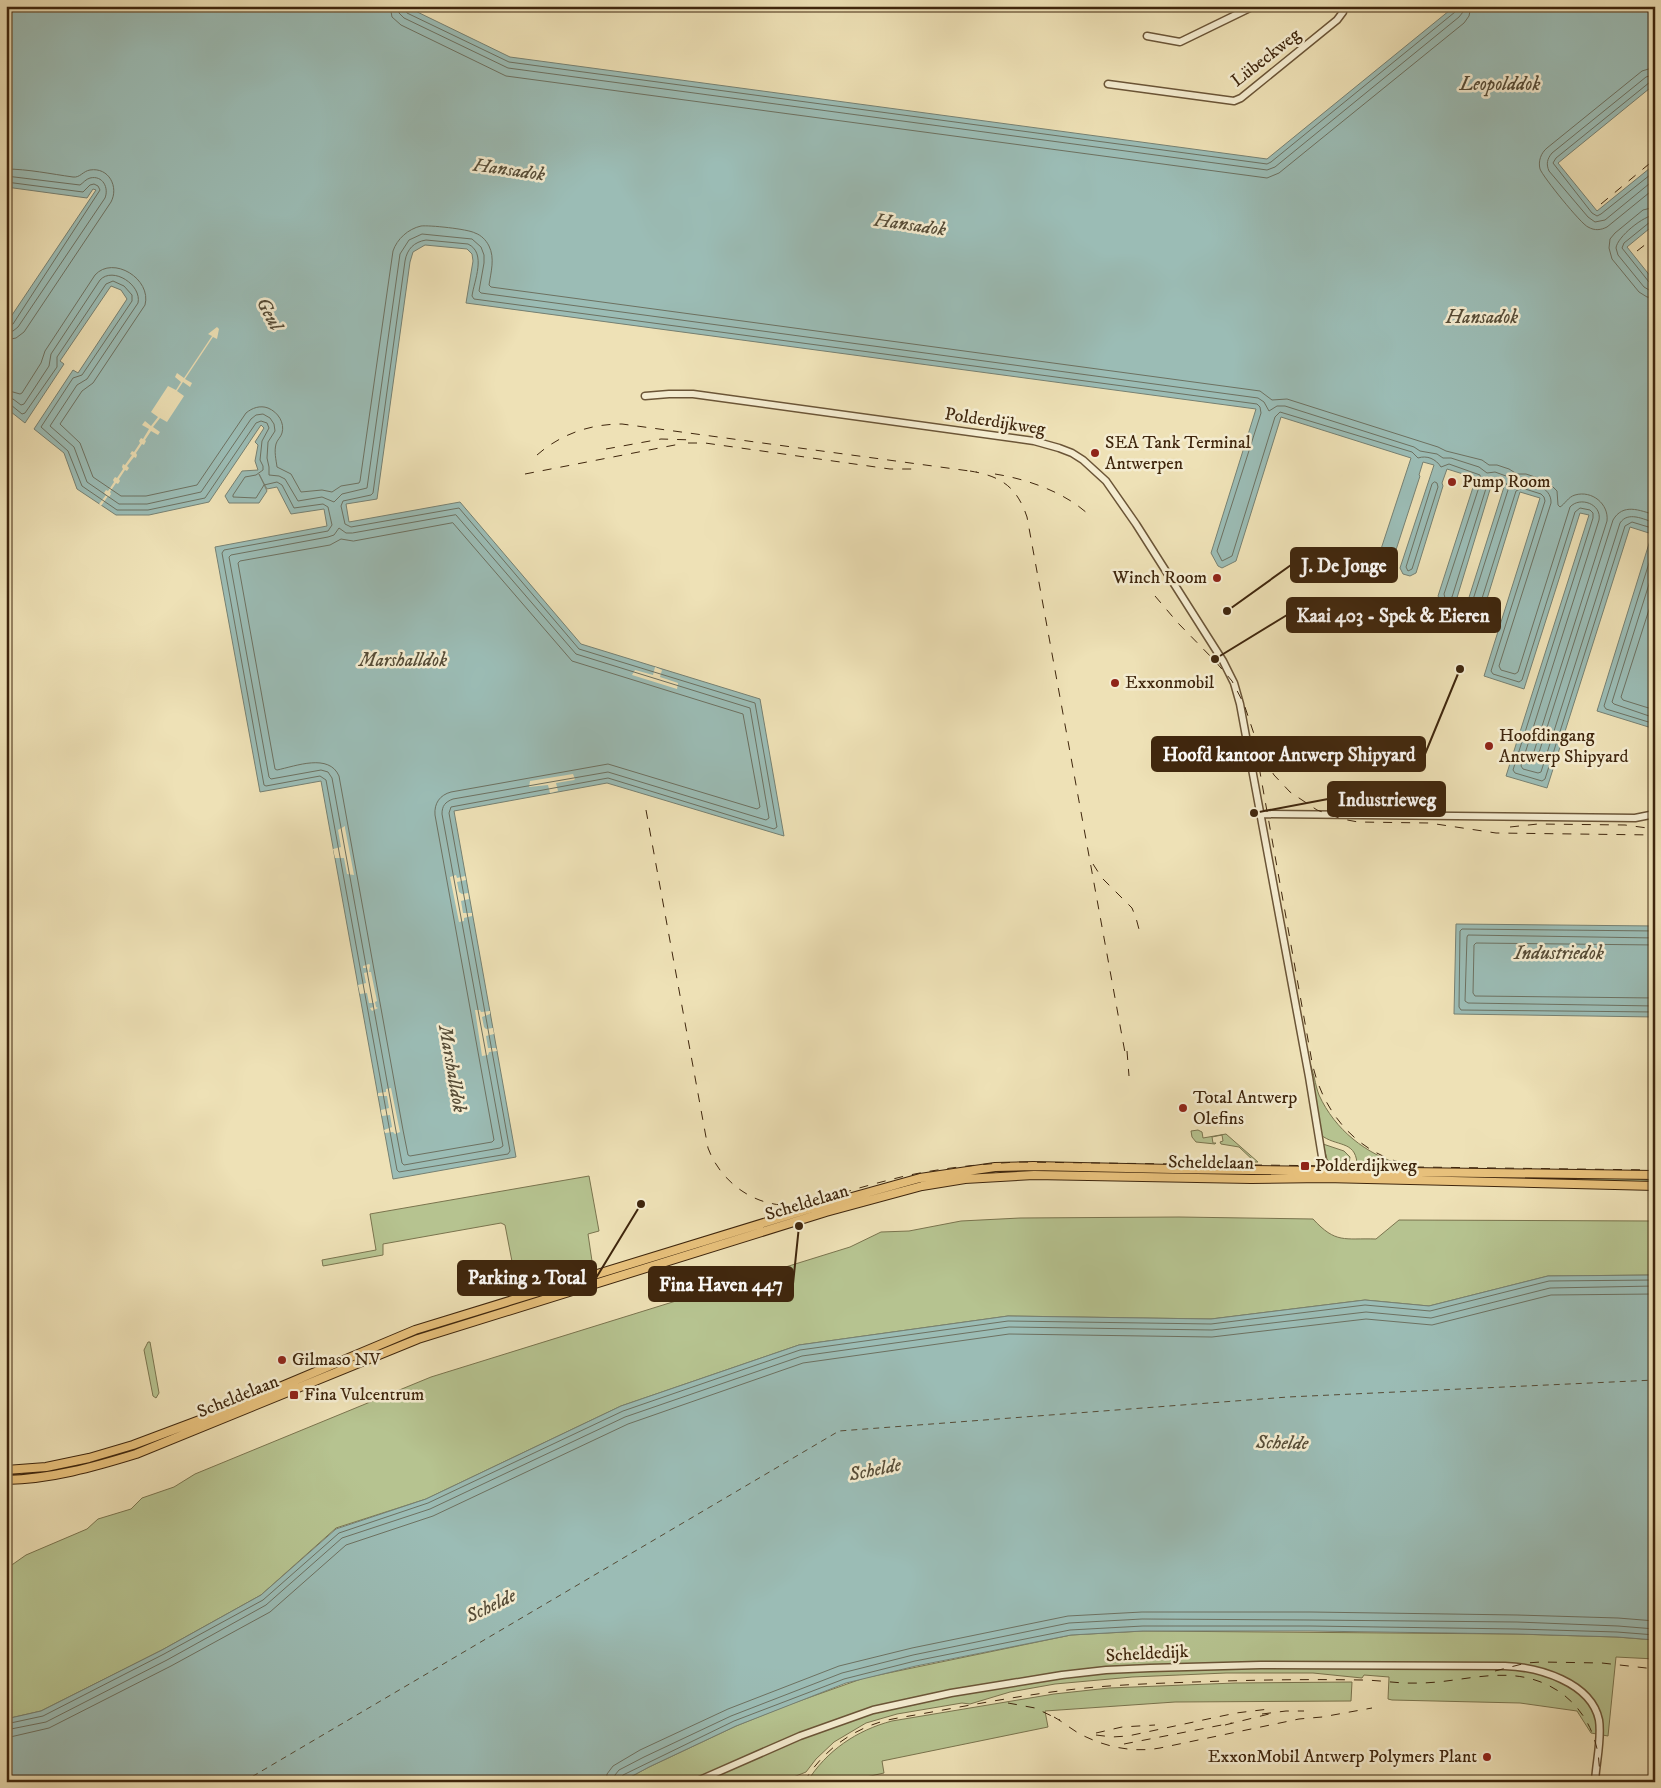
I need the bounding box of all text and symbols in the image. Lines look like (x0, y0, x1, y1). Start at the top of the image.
street label: Lübeckweg (1227, 24, 1305, 92)
water label: Leopolddok (1459, 73, 1540, 97)
water label: Hansadok (471, 153, 547, 186)
water label: Hansadok (872, 208, 948, 241)
water label: Geul (251, 294, 288, 336)
water label: Hansadok (1445, 306, 1518, 329)
street label: Polderdijkweg (943, 403, 1047, 441)
place label: SEA Tank Terminal Antwerpen (1105, 432, 1252, 475)
marker: SEA Tank Terminal Antwerpen (1089, 447, 1101, 459)
place label: Pump Room (1462, 471, 1551, 493)
marker: Pump Room (1446, 476, 1458, 488)
callout: J. De Jonge (1291, 548, 1397, 582)
text: J. De Jonge (1299, 555, 1387, 578)
place label: Winch Room (1112, 567, 1207, 589)
marker: Winch Room (1211, 572, 1223, 584)
callout: Kaai 403 - Spek & Eieren (1287, 598, 1500, 632)
text: Kaai 403 - Spek & Eieren (1296, 605, 1491, 628)
water label: Marshalldok (357, 649, 447, 672)
place label: Exxonmobil (1125, 672, 1215, 694)
marker: Exxonmobil (1109, 677, 1121, 689)
place label: Hoofdingang Antwerp Shipyard (1499, 725, 1628, 768)
callout: Hoofd kantoor Antwerp Shipyard (1152, 737, 1425, 771)
marker: Hoofdingang Antwerp Shipyard (1483, 740, 1495, 752)
text: Hoofd kantoor Antwerp Shipyard (1162, 744, 1416, 767)
callout: Industrieweg (1328, 782, 1445, 816)
text: Industrieweg (1338, 789, 1437, 812)
water label: Industriedok (1513, 942, 1604, 965)
water label: Marshalldok (433, 1022, 471, 1114)
place label: Total Antwerp Olefins (1193, 1087, 1297, 1130)
marker: Total Antwerp Olefins (1177, 1102, 1189, 1114)
street label: Scheldelaan (1168, 1151, 1255, 1175)
place label: Polderdijkweg (1315, 1155, 1417, 1177)
marker: Polderdijkweg (1299, 1160, 1311, 1172)
street label: Scheldelaan (763, 1180, 852, 1226)
callout: Parking 2 Total (458, 1261, 596, 1295)
text: Parking 2 Total (468, 1267, 587, 1290)
callout: Fina Haven 447 (649, 1267, 793, 1301)
text: Fina Haven 447 (659, 1274, 783, 1297)
place label: Gilmaso NV (292, 1349, 381, 1371)
marker: Gilmaso NV (276, 1354, 288, 1366)
street label: Scheldelaan (194, 1370, 283, 1423)
place label: Fina Vulcentrum (304, 1384, 424, 1406)
marker: Fina Vulcentrum (288, 1389, 300, 1401)
water label: Schelde (1255, 1431, 1309, 1455)
water label: Schelde (846, 1453, 904, 1487)
water label: Schelde (461, 1584, 520, 1628)
street label: Scheldedijk (1105, 1641, 1189, 1667)
place label: ExxonMobil Antwerp Polymers Plant (1208, 1746, 1477, 1768)
marker: ExxonMobil Antwerp Polymers Plant (1481, 1751, 1493, 1763)

